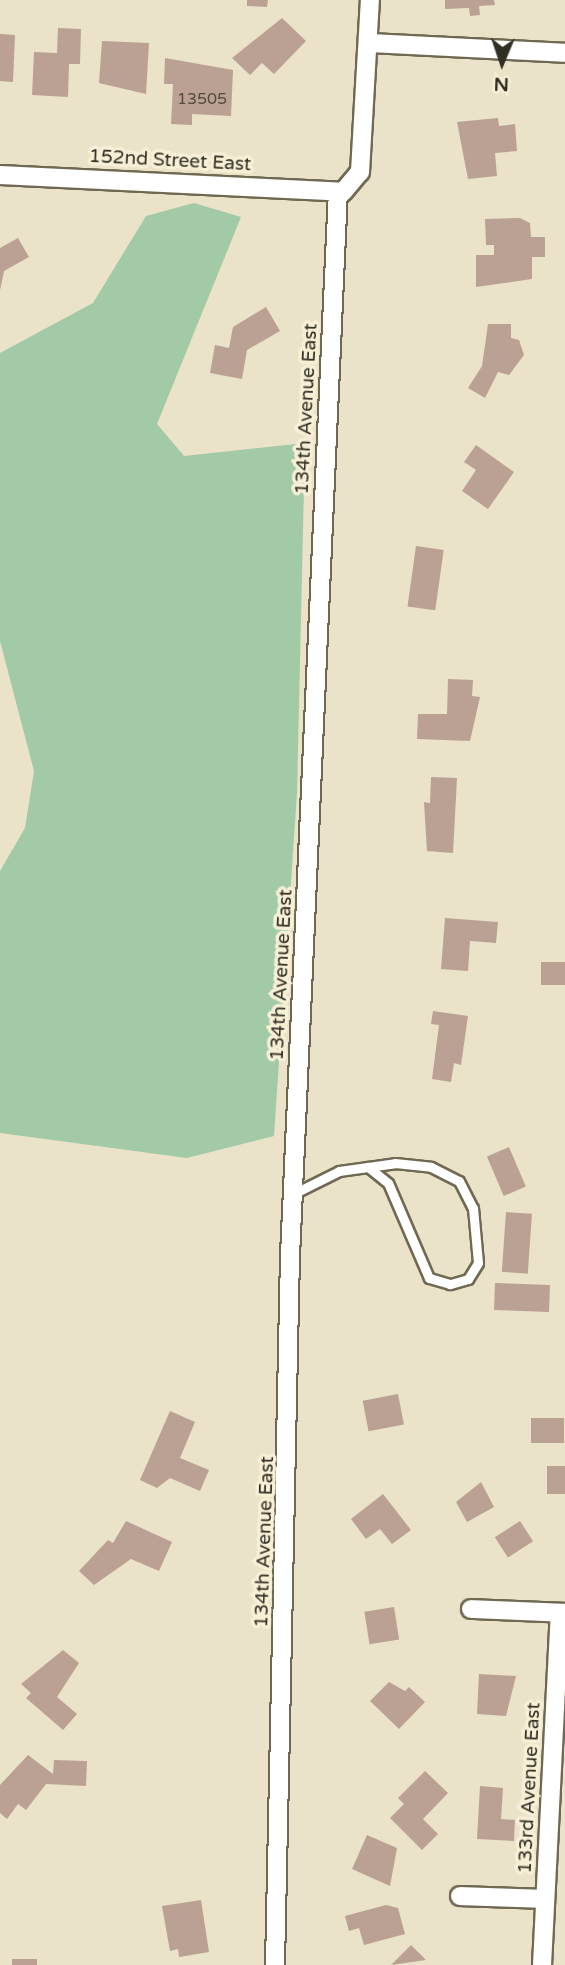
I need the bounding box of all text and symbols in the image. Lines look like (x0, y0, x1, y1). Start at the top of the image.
north arrow (467, 28, 537, 98)
text: N (493, 73, 509, 95)
house number: 13505 (177, 89, 227, 109)
street label: 152nd Street East (88, 145, 252, 177)
street label: 134th Avenue East (291, 323, 323, 495)
street label: 134th Avenue East (266, 889, 298, 1061)
street label: 134th Avenue East (251, 1456, 279, 1628)
street label: 133rd Avenue East (514, 1702, 546, 1874)

